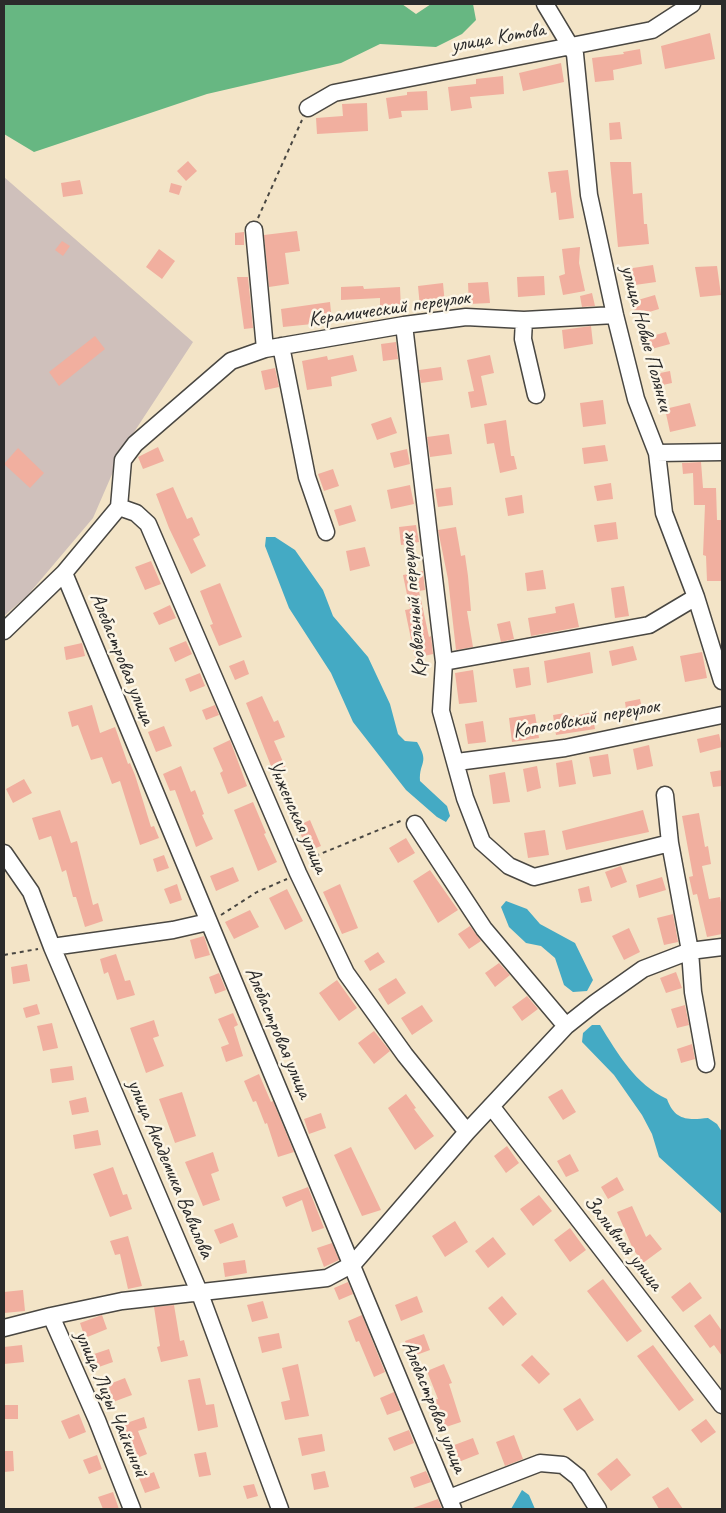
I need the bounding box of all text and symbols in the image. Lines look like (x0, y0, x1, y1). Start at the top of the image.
street label: улица Котова (449, 17, 547, 59)
street label: улица Новые Полянки (614, 262, 678, 414)
street label: Керамический переулок (307, 285, 471, 333)
street label: Кровельный переулок (395, 533, 433, 679)
street label: Алебастровая улица (84, 589, 160, 729)
street label: Копосовский переулок (511, 694, 661, 744)
street label: Унженская улица (261, 757, 333, 877)
street label: Алебастровая улица (239, 964, 317, 1102)
street label: улица Академика Вавилова (121, 1076, 219, 1262)
street label: Заливная улица (578, 1190, 668, 1296)
street label: улица Лизы Чайкиной (69, 1327, 153, 1481)
street label: Алебастровая улица (396, 1337, 472, 1477)

